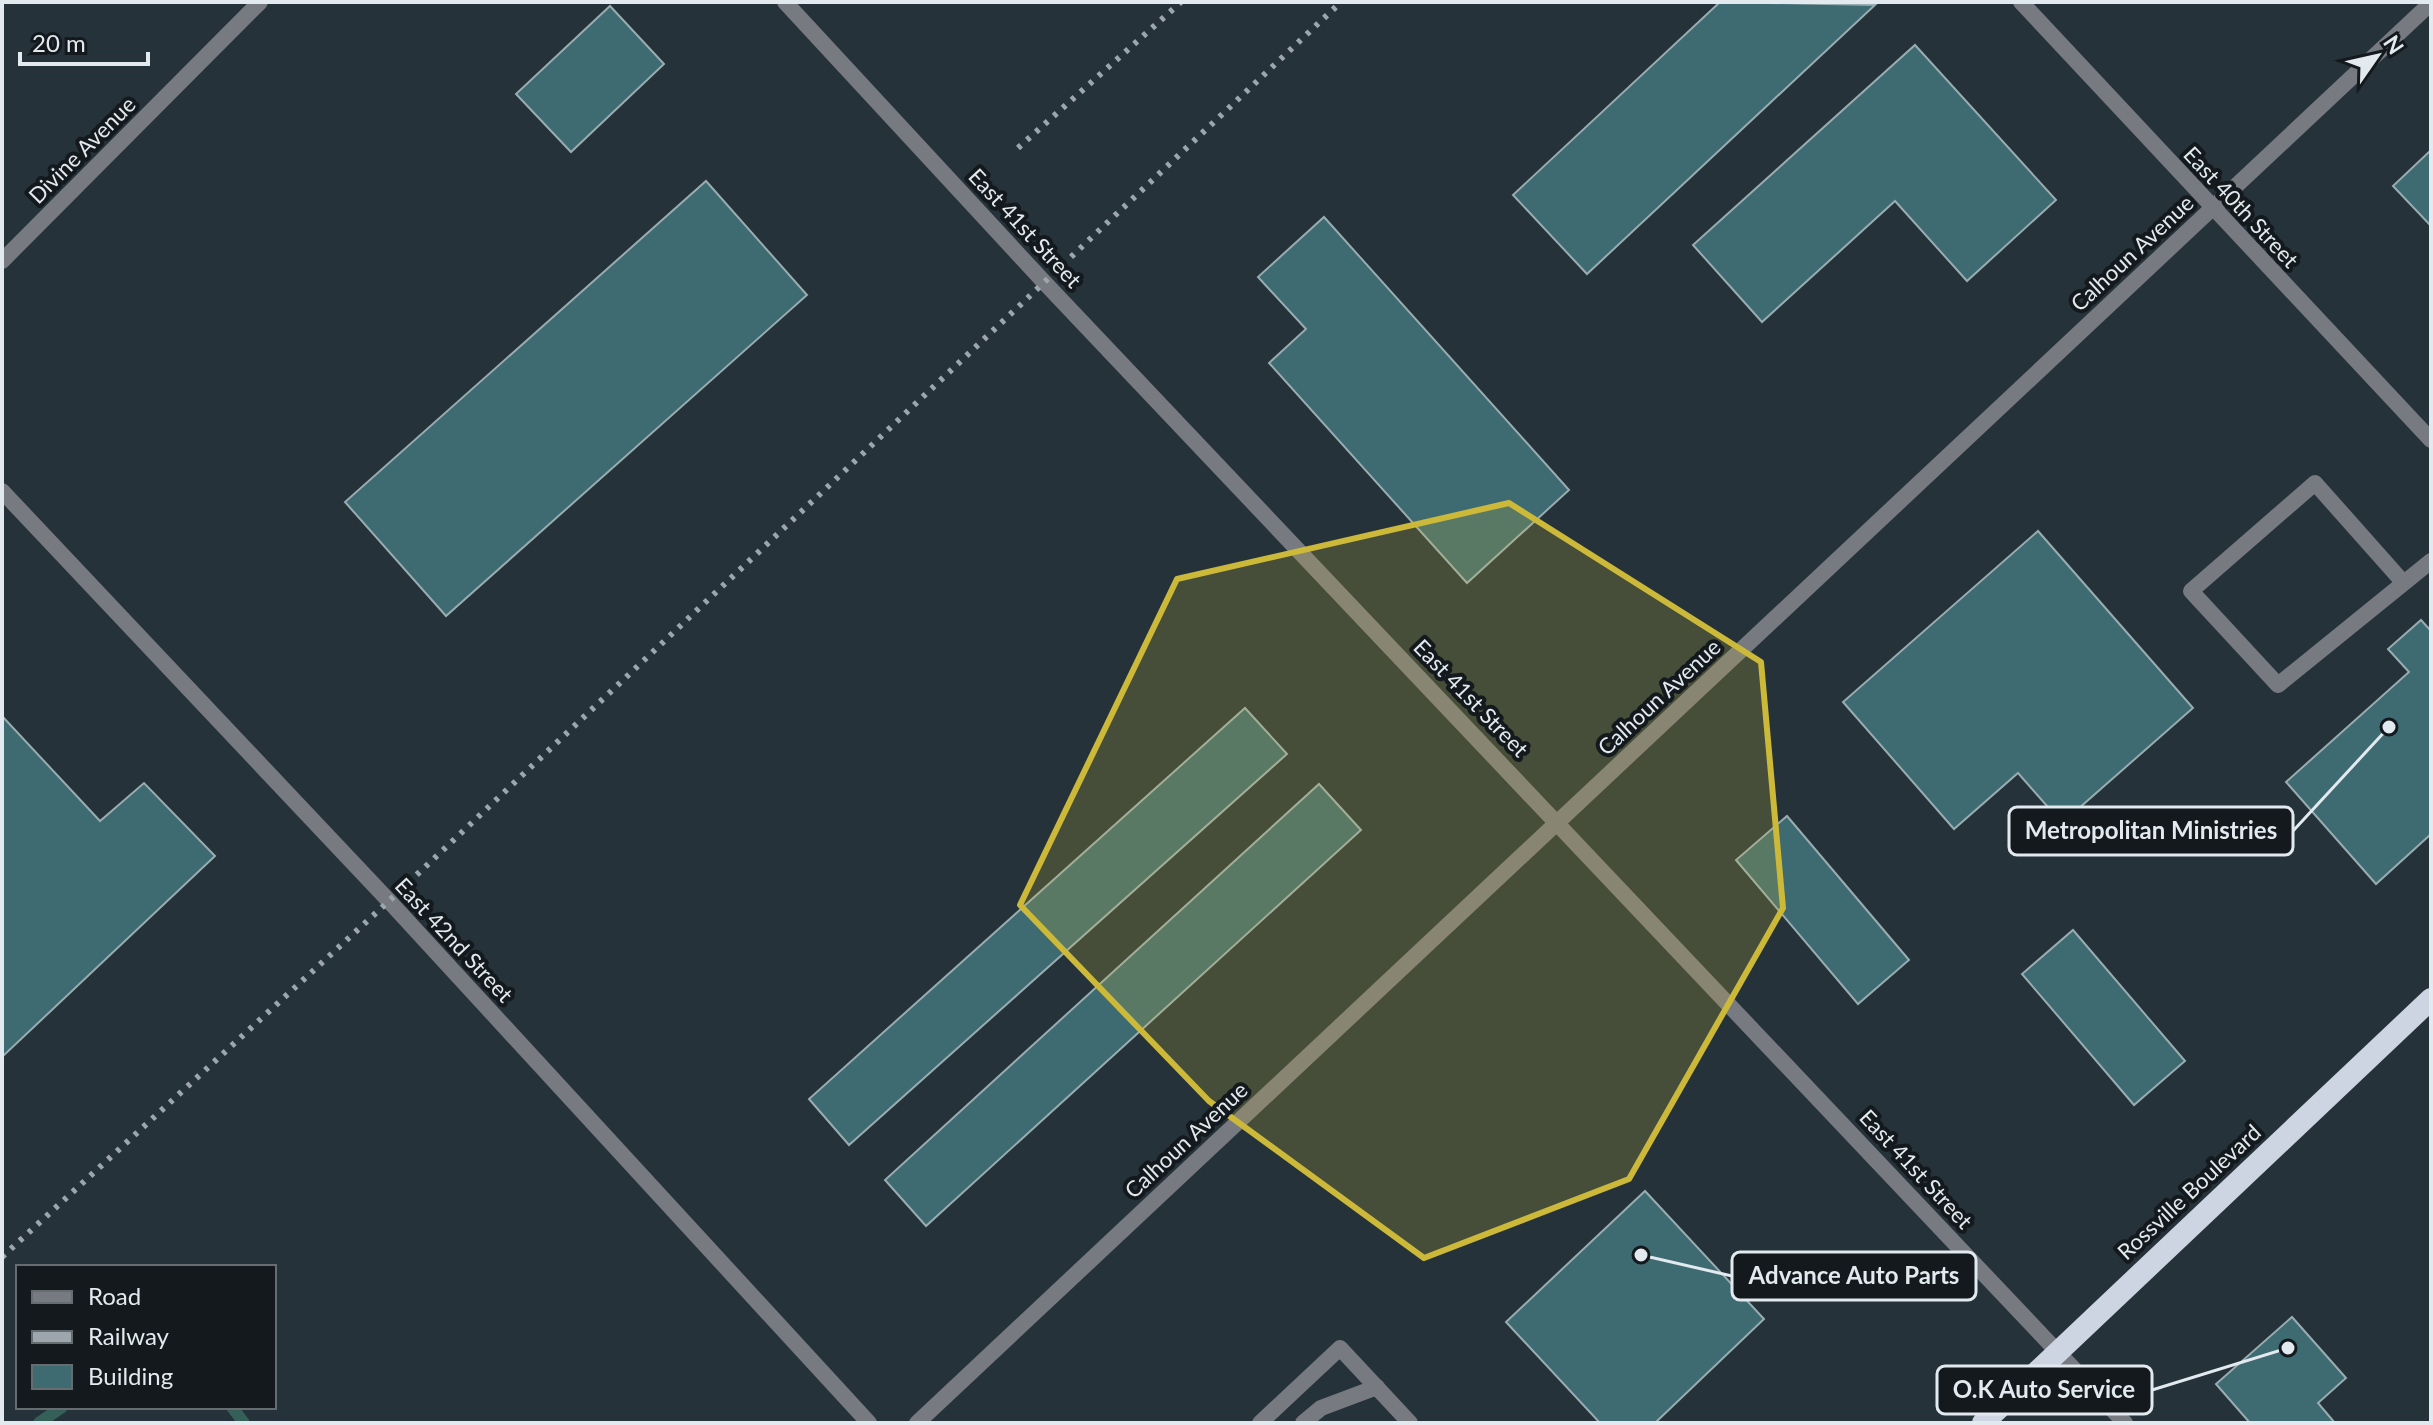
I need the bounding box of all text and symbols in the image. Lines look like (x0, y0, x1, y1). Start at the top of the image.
scale bar (20, 16, 148, 66)
north arrow (2337, 16, 2417, 96)
text: 20 m (32, 28, 86, 57)
text: N (2378, 30, 2410, 59)
street label: Divine Avenue (23, 91, 141, 209)
street label: East 40th Street (2178, 140, 2304, 273)
street label: East 41st Street (963, 162, 1088, 293)
street label: Calhoun Avenue (2065, 189, 2199, 316)
street label: East 41st Street (1408, 633, 1534, 762)
street label: Calhoun Avenue (1592, 633, 1726, 760)
callout: Metropolitan Ministries (2009, 807, 2293, 855)
text: Metropolitan Ministries (2025, 815, 2277, 844)
street label: East 42nd Street (390, 872, 519, 1008)
street label: Calhoun Avenue (1119, 1076, 1253, 1203)
street label: East 41st Street (1854, 1103, 1979, 1234)
street label: Rossville Boulevard (2111, 1118, 2266, 1265)
callout: Advance Auto Parts (1732, 1252, 1976, 1300)
text: Advance Auto Parts (1748, 1260, 1959, 1289)
legend (16, 1265, 276, 1409)
text: Road (88, 1281, 141, 1310)
text: Railway (88, 1321, 170, 1350)
text: Building (88, 1361, 173, 1390)
callout: O.K Auto Service (1937, 1366, 2152, 1414)
text: O.K Auto Service (1953, 1374, 2135, 1403)

